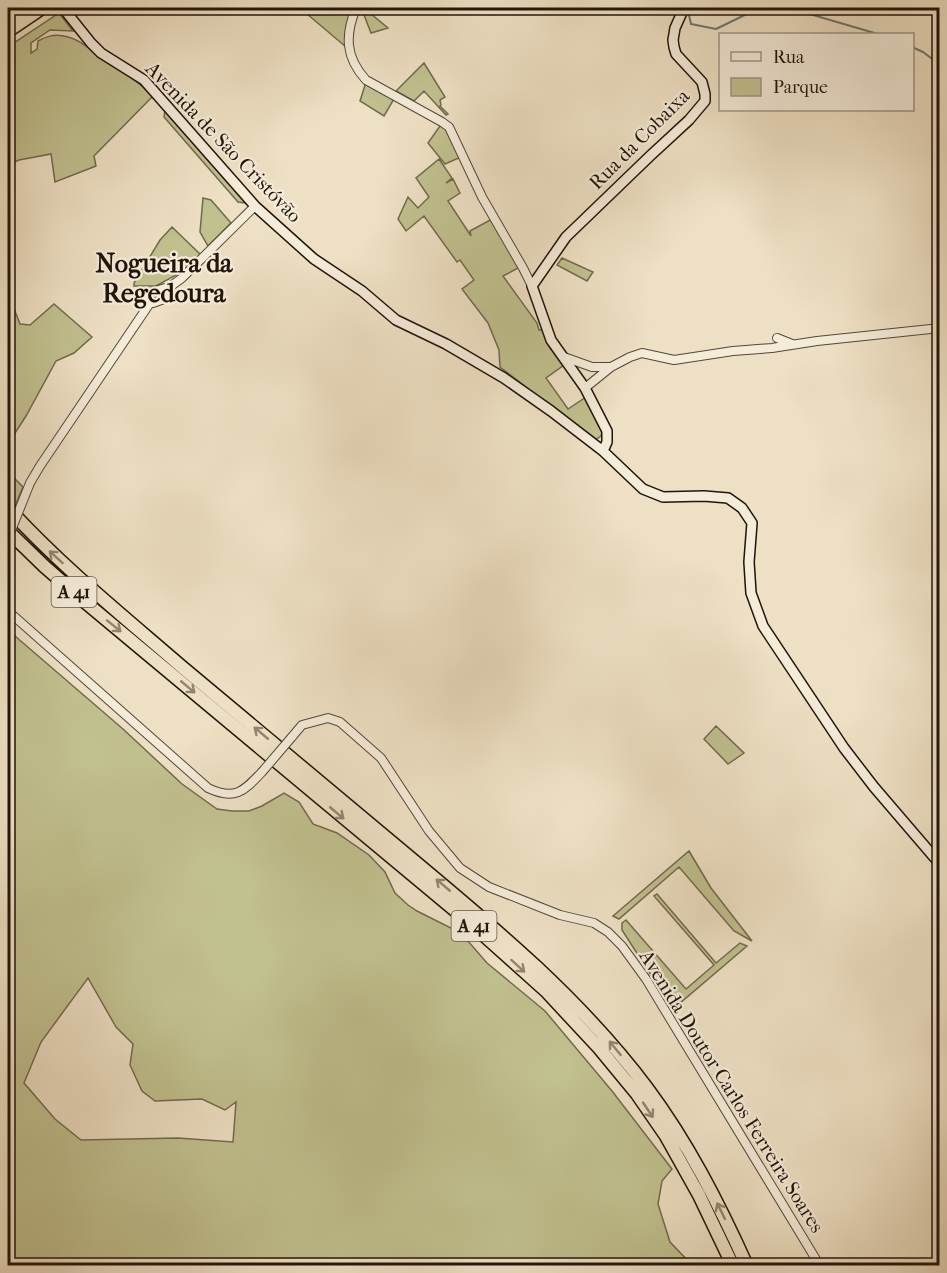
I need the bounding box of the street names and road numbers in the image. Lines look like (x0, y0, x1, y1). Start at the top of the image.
street label: Avenida de São Cristóvão (140, 57, 306, 227)
street label: Rua da Cobaixa (584, 84, 695, 194)
road number: A 41 (52, 577, 97, 607)
road number: A 41 (452, 911, 496, 941)
street label: Avenida Doutor Carlos Ferreira Soares (634, 945, 829, 1237)

